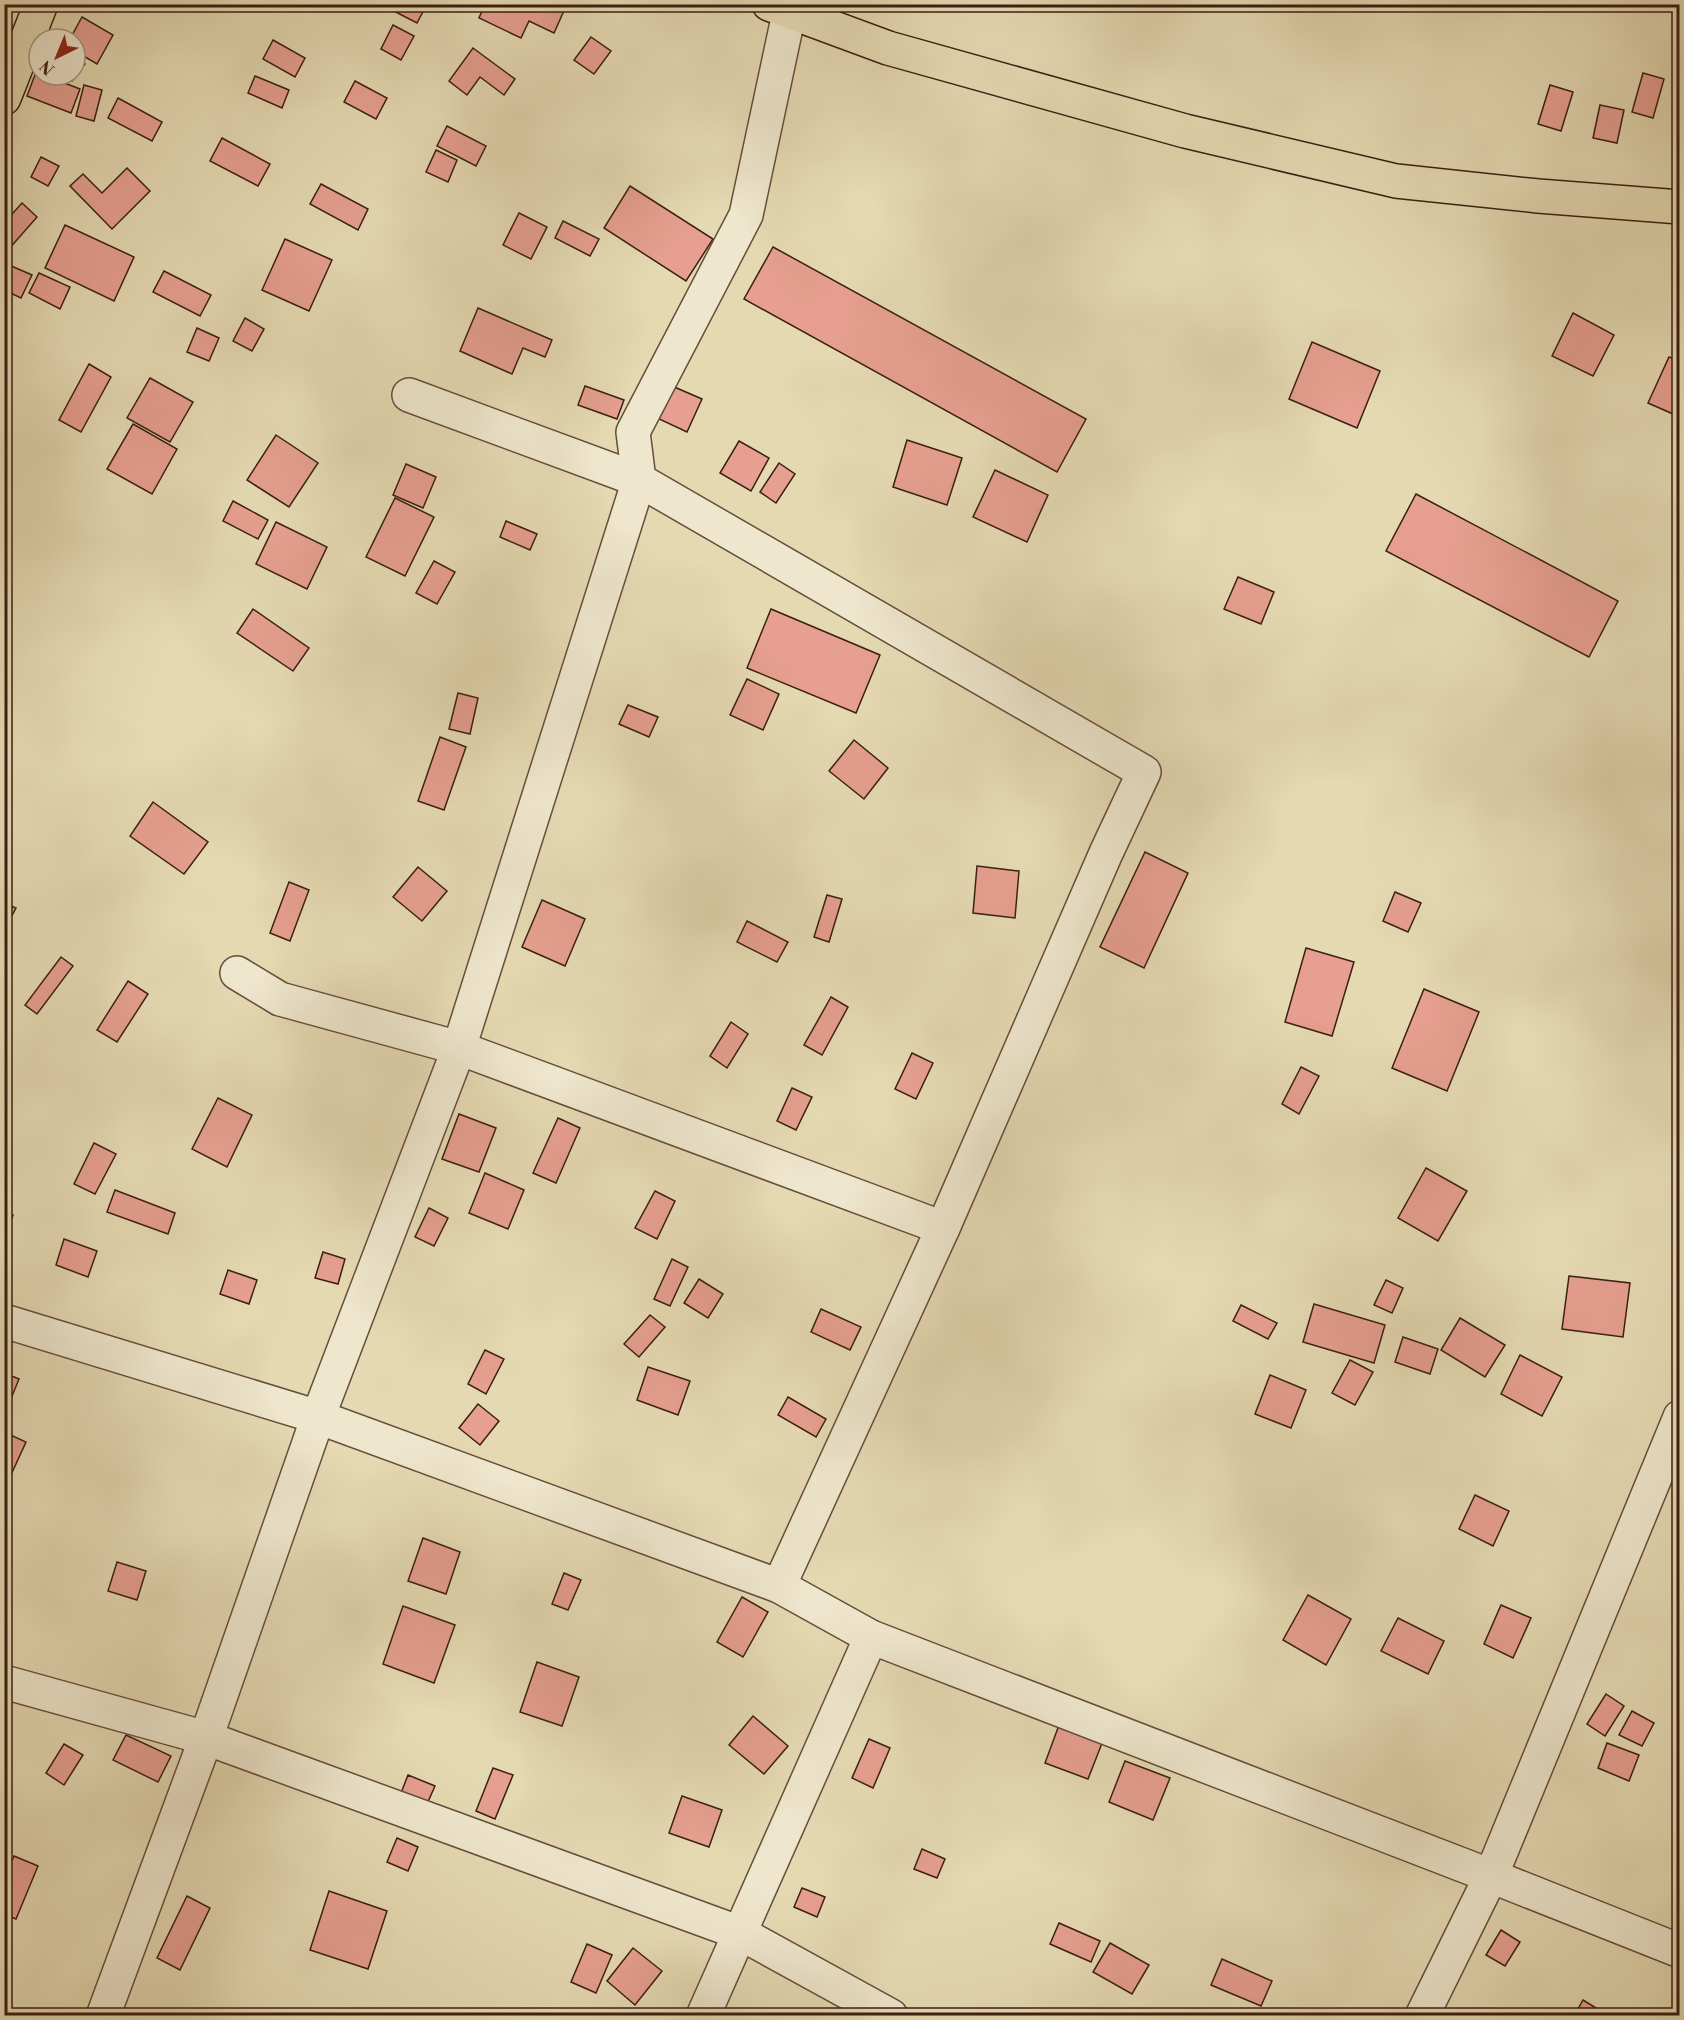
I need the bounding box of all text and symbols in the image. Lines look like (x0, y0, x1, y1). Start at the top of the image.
north arrow (27, 27, 87, 87)
text: N (36, 55, 59, 79)

